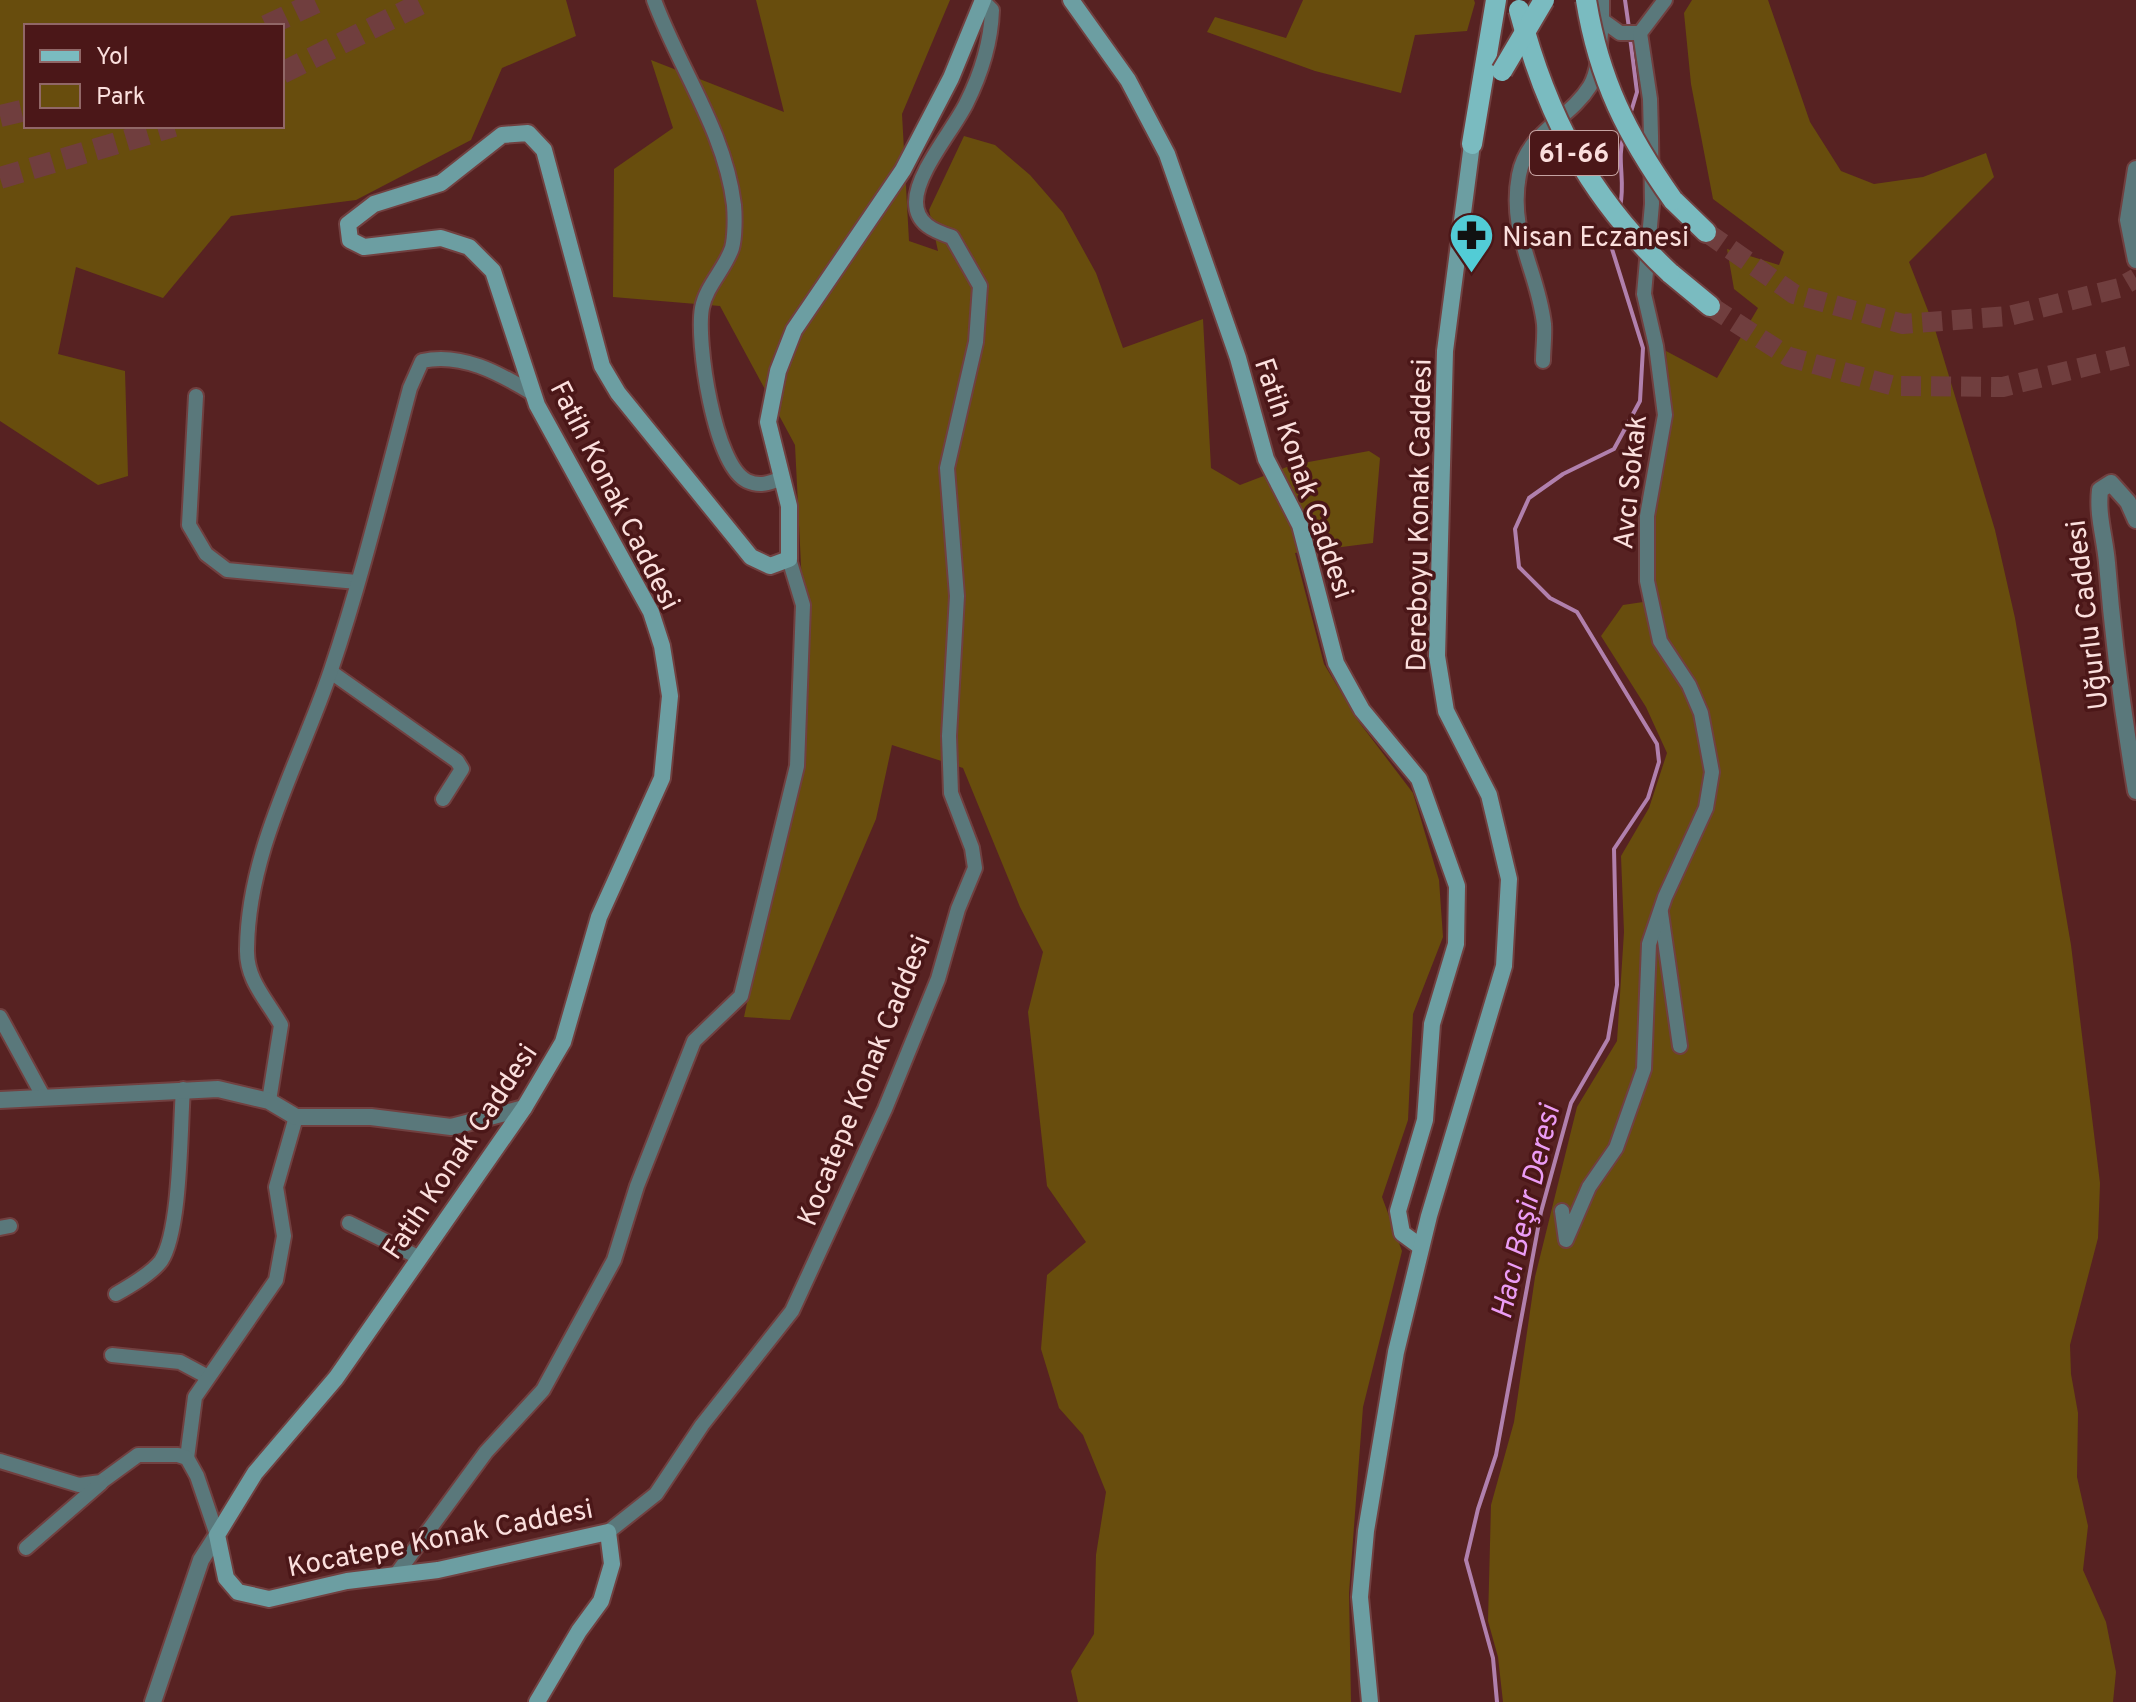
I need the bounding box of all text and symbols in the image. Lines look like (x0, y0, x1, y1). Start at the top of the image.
legend (24, 24, 284, 128)
text: Yol (96, 43, 129, 73)
text: Park (96, 83, 146, 113)
road number: 61-66 (1530, 131, 1618, 175)
pharmacy icon: Nisan Eczanesi (1447, 212, 1495, 275)
place label: Nisan Eczanesi (1502, 221, 1689, 257)
street label: Fatih Konak Caddesi (1244, 354, 1360, 604)
street label: Dereboyu Konak Caddesi (1400, 358, 1442, 672)
street label: Fatih Konak Caddesi (540, 376, 687, 617)
street label: Avcı Sokak (1607, 413, 1657, 551)
street label: Uğurlu Caddesi (2059, 518, 2118, 712)
street label: Kocatepe Konak Caddesi (791, 930, 941, 1232)
street label: Fatih Konak Caddesi (376, 1038, 547, 1267)
water label: Hacı Beşir Deresi (1485, 1100, 1570, 1323)
street label: Kocatepe Konak Caddesi (285, 1493, 596, 1587)

